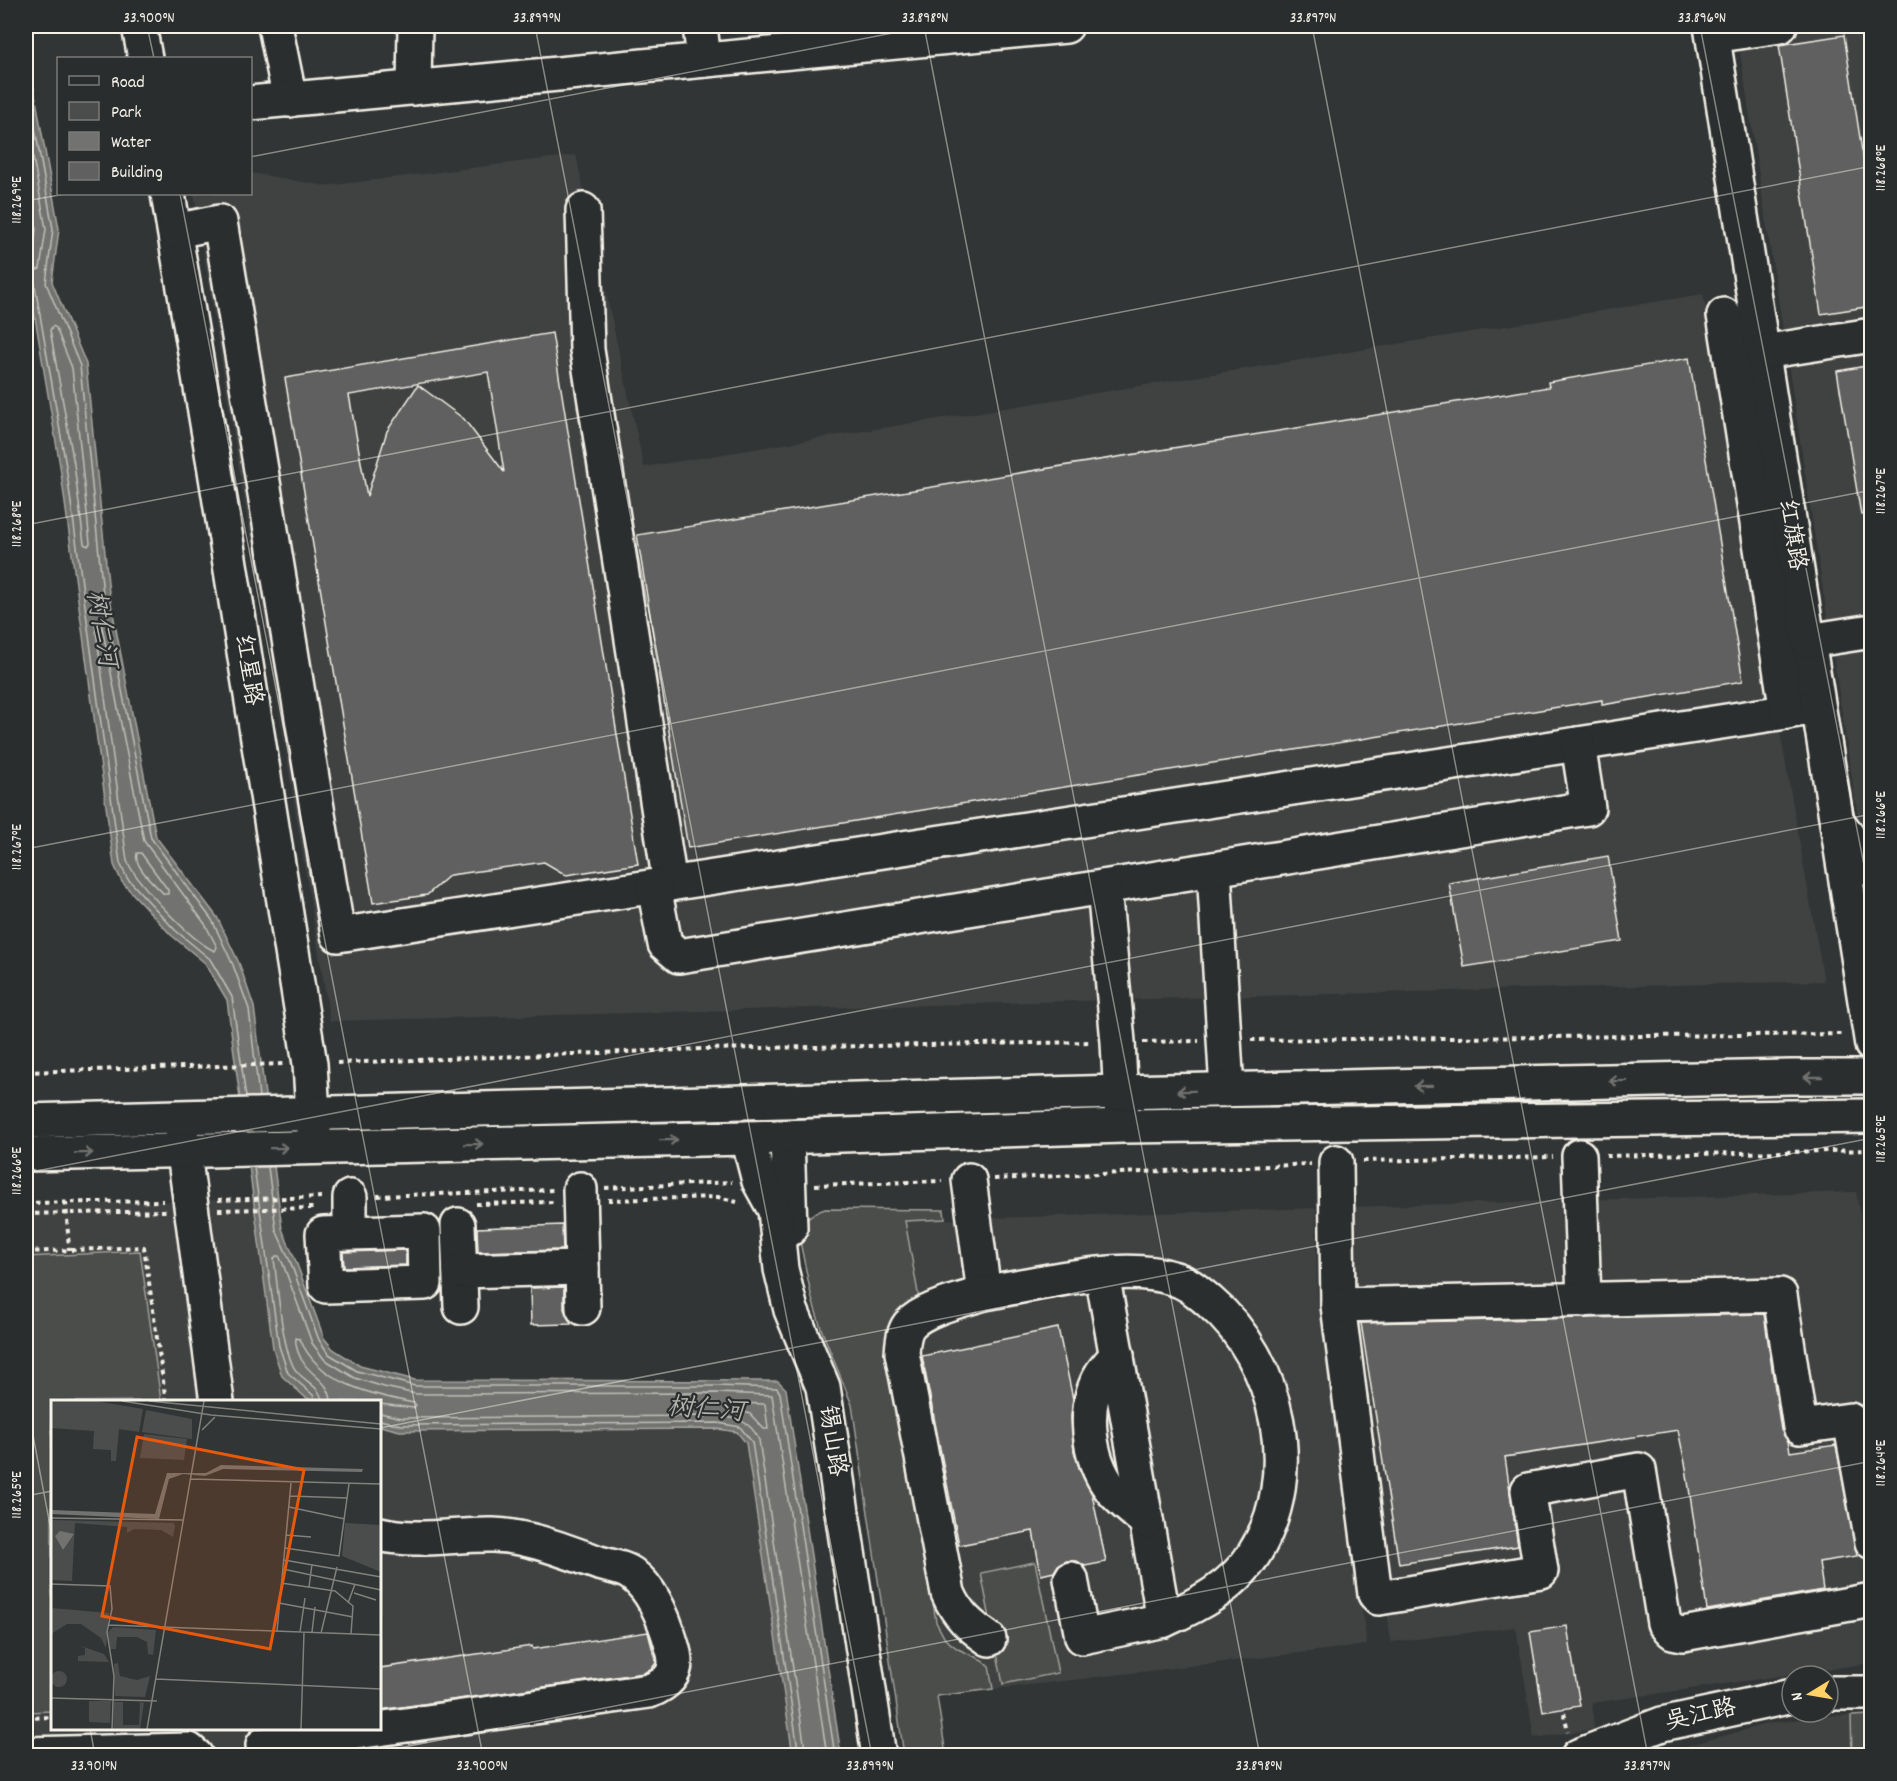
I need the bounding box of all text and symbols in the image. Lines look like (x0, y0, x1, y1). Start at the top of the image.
text: 33.900°N (123, 8, 175, 30)
text: 33.899°N (513, 8, 561, 30)
text: 33.898°N (902, 8, 948, 30)
text: 33.897°N (1290, 8, 1336, 30)
text: 33.896°N (1678, 8, 1726, 30)
legend (57, 57, 252, 195)
text: Road (111, 71, 145, 96)
text: Park (111, 101, 142, 126)
text: Water (111, 131, 151, 156)
text: 118.268°E (1871, 145, 1893, 191)
text: Building (111, 161, 163, 186)
text: 118.269°E (7, 176, 29, 224)
text: 118.267°E (1871, 468, 1893, 514)
street label: 红旗路 (1769, 497, 1813, 573)
text: 118.268°E (7, 501, 29, 547)
water label: 树仁河 (75, 587, 126, 675)
street label: 红星路 (225, 632, 269, 708)
text: 118.266°E (1871, 791, 1893, 839)
text: 118.267°E (7, 824, 29, 870)
one-way arrow (1804, 1071, 1824, 1083)
one-way arrow (1609, 1075, 1629, 1087)
one-way arrow (1414, 1080, 1434, 1092)
one-way arrow (1177, 1085, 1197, 1097)
text: 118.265°E (1871, 1115, 1893, 1163)
one-way arrow (658, 1134, 678, 1146)
one-way arrow (463, 1138, 483, 1150)
one-way arrow (268, 1142, 288, 1154)
text: 118.266°E (7, 1147, 29, 1195)
one-way arrow (73, 1147, 93, 1158)
water label: 树仁河 (666, 1390, 750, 1432)
inset map (51, 1400, 381, 1730)
street label: 锡山路 (809, 1403, 853, 1479)
text: 118.264°E (1871, 1439, 1893, 1486)
text: 118.265°E (7, 1471, 29, 1519)
north arrow (1780, 1664, 1840, 1724)
text: N (1786, 1690, 1810, 1702)
street label: 吴江路 (1662, 1691, 1740, 1741)
text: 33.901°N (71, 1756, 117, 1778)
text: 33.900°N (456, 1756, 508, 1778)
text: 33.899°N (846, 1756, 894, 1778)
text: 33.898°N (1236, 1756, 1282, 1778)
text: 33.897°N (1624, 1756, 1670, 1778)

